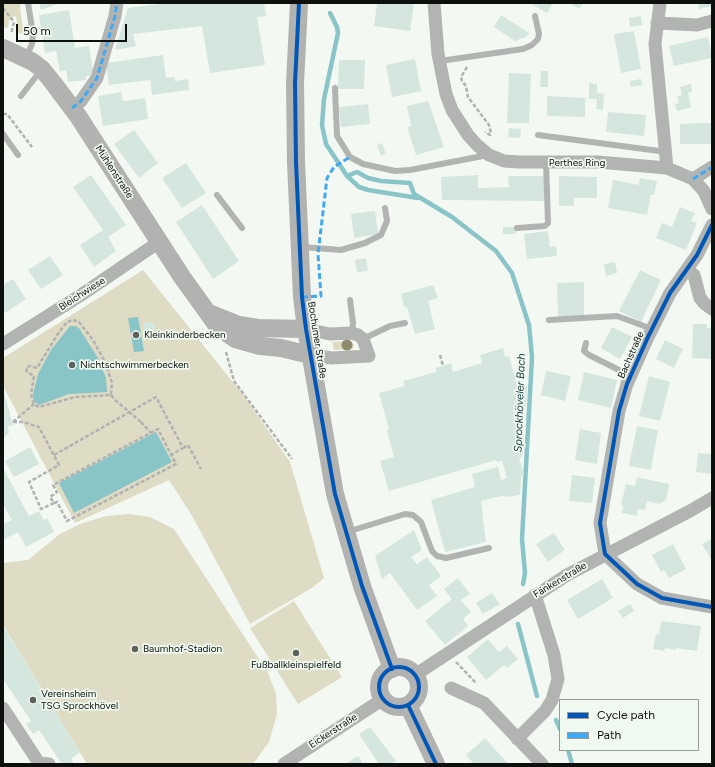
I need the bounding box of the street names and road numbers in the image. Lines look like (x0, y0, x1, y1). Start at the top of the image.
street label: Mühlenstraße (92, 143, 136, 201)
street label: Perthes Ring (549, 157, 605, 169)
street label: Bleichwiese (57, 275, 107, 313)
street label: Bochumer Straße (305, 301, 329, 379)
street label: Bachstraße (615, 330, 647, 380)
street label: Fänkenstraße (531, 559, 589, 601)
street label: Eickerstraße (307, 711, 359, 751)

